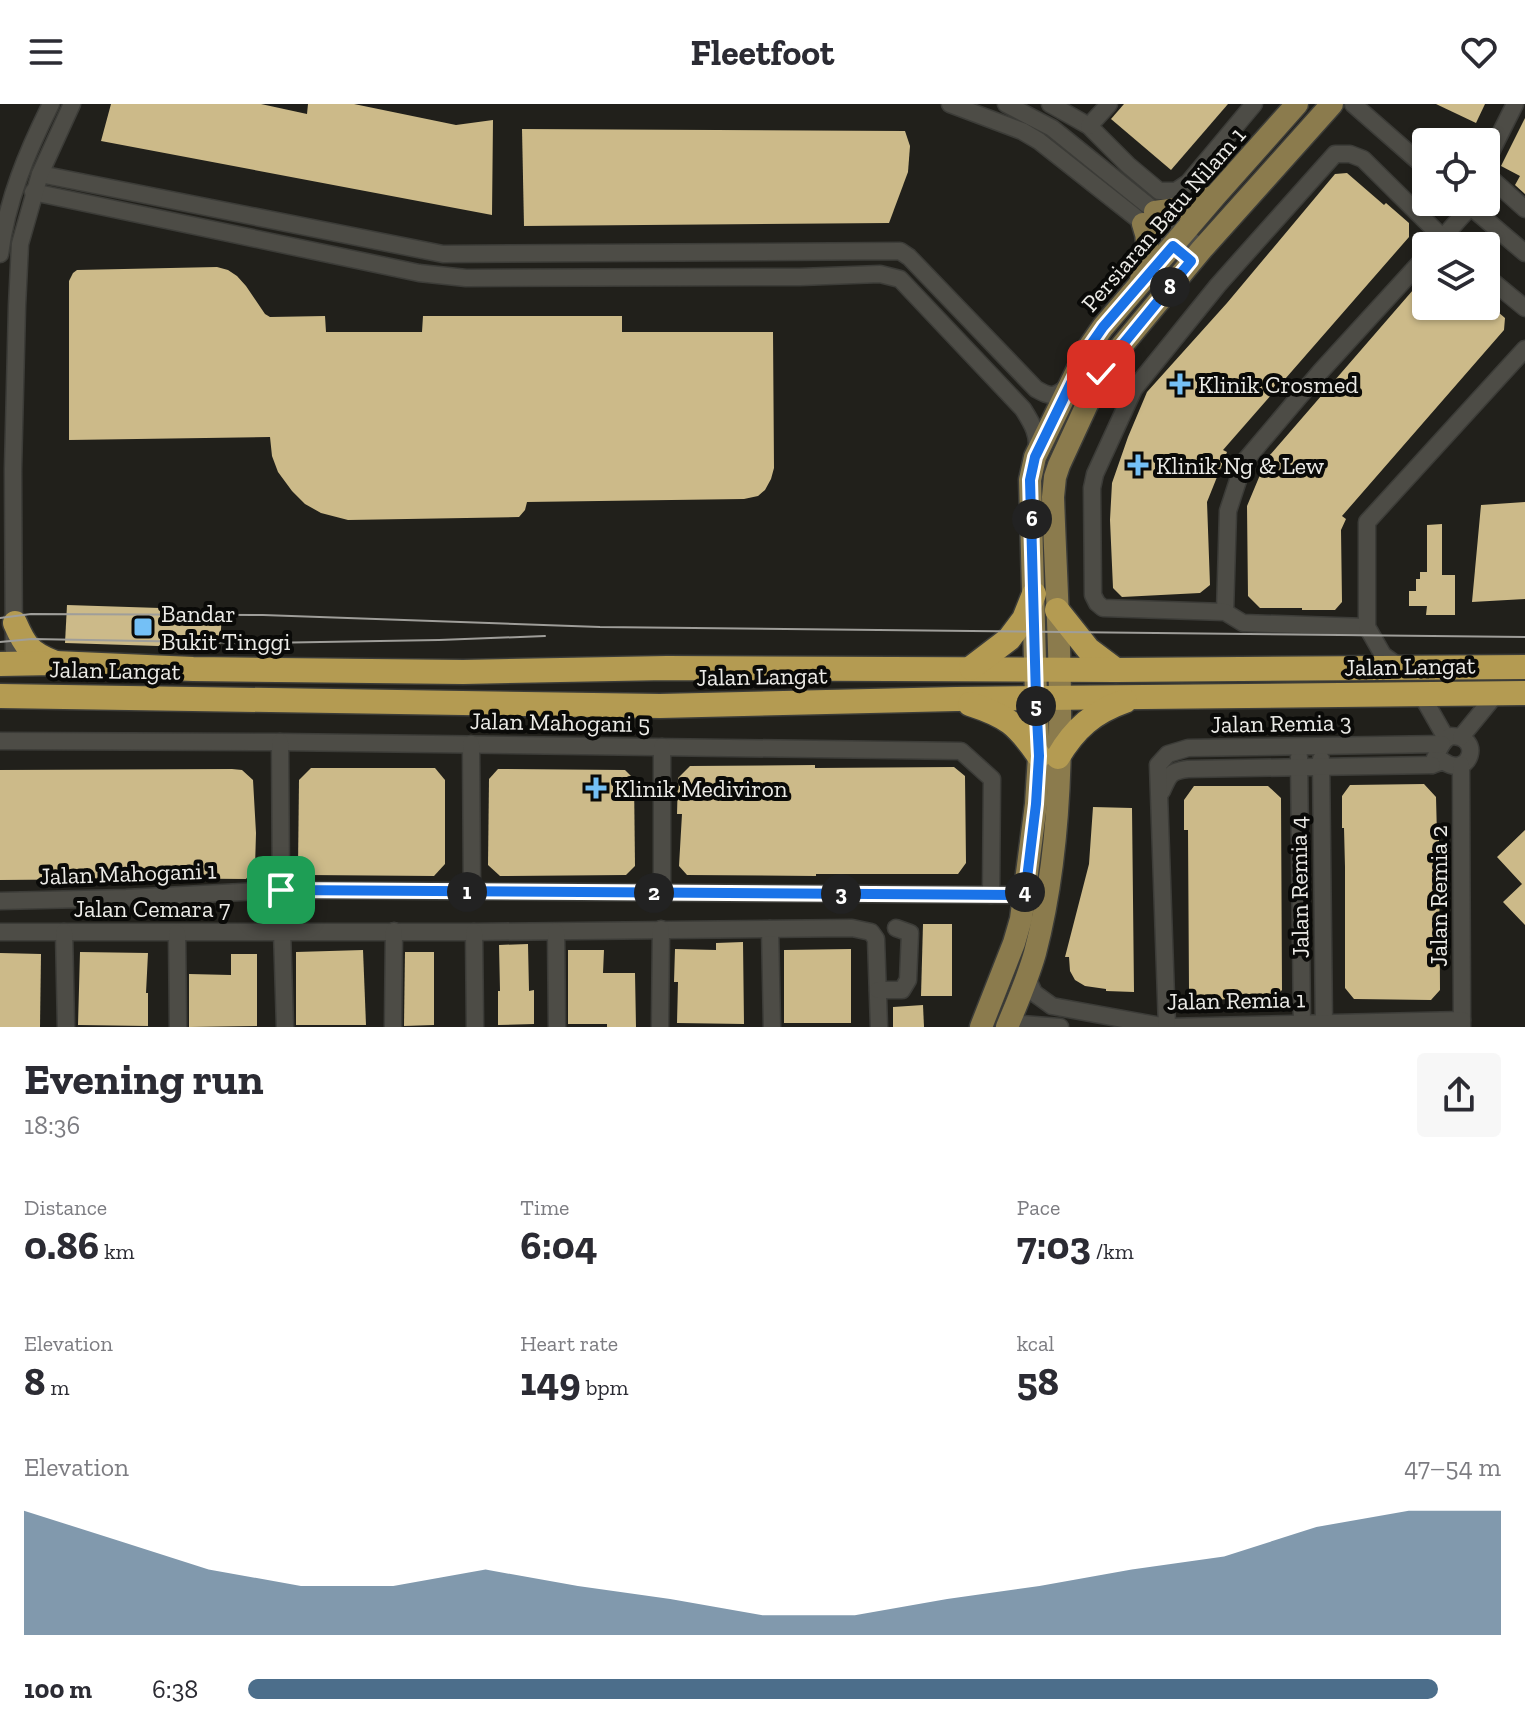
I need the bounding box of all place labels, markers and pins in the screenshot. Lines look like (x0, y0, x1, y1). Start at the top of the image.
pin: 8 (1150, 267, 1190, 307)
pin (1067, 340, 1135, 408)
place label: Klinik Crosmed (1198, 370, 1359, 399)
marker: Klinik Crosmed (1169, 373, 1191, 395)
place label: Klinik Ng & Lew (1156, 451, 1325, 480)
marker: Klinik Ng & Lew (1127, 454, 1149, 476)
pin: 6 (1012, 499, 1052, 539)
place label: Bandar Bukit Tinggi (161, 599, 291, 656)
marker: Bandar Bukit Tinggi (132, 616, 154, 638)
pin: 5 (1016, 686, 1056, 726)
place label: Klinik Mediviron (614, 774, 788, 803)
marker: Klinik Mediviron (585, 777, 607, 799)
pin (247, 856, 315, 924)
pin: 1 (447, 872, 487, 912)
pin: 4 (1005, 872, 1045, 912)
pin: 2 (634, 873, 674, 913)
pin: 3 (821, 874, 861, 914)

